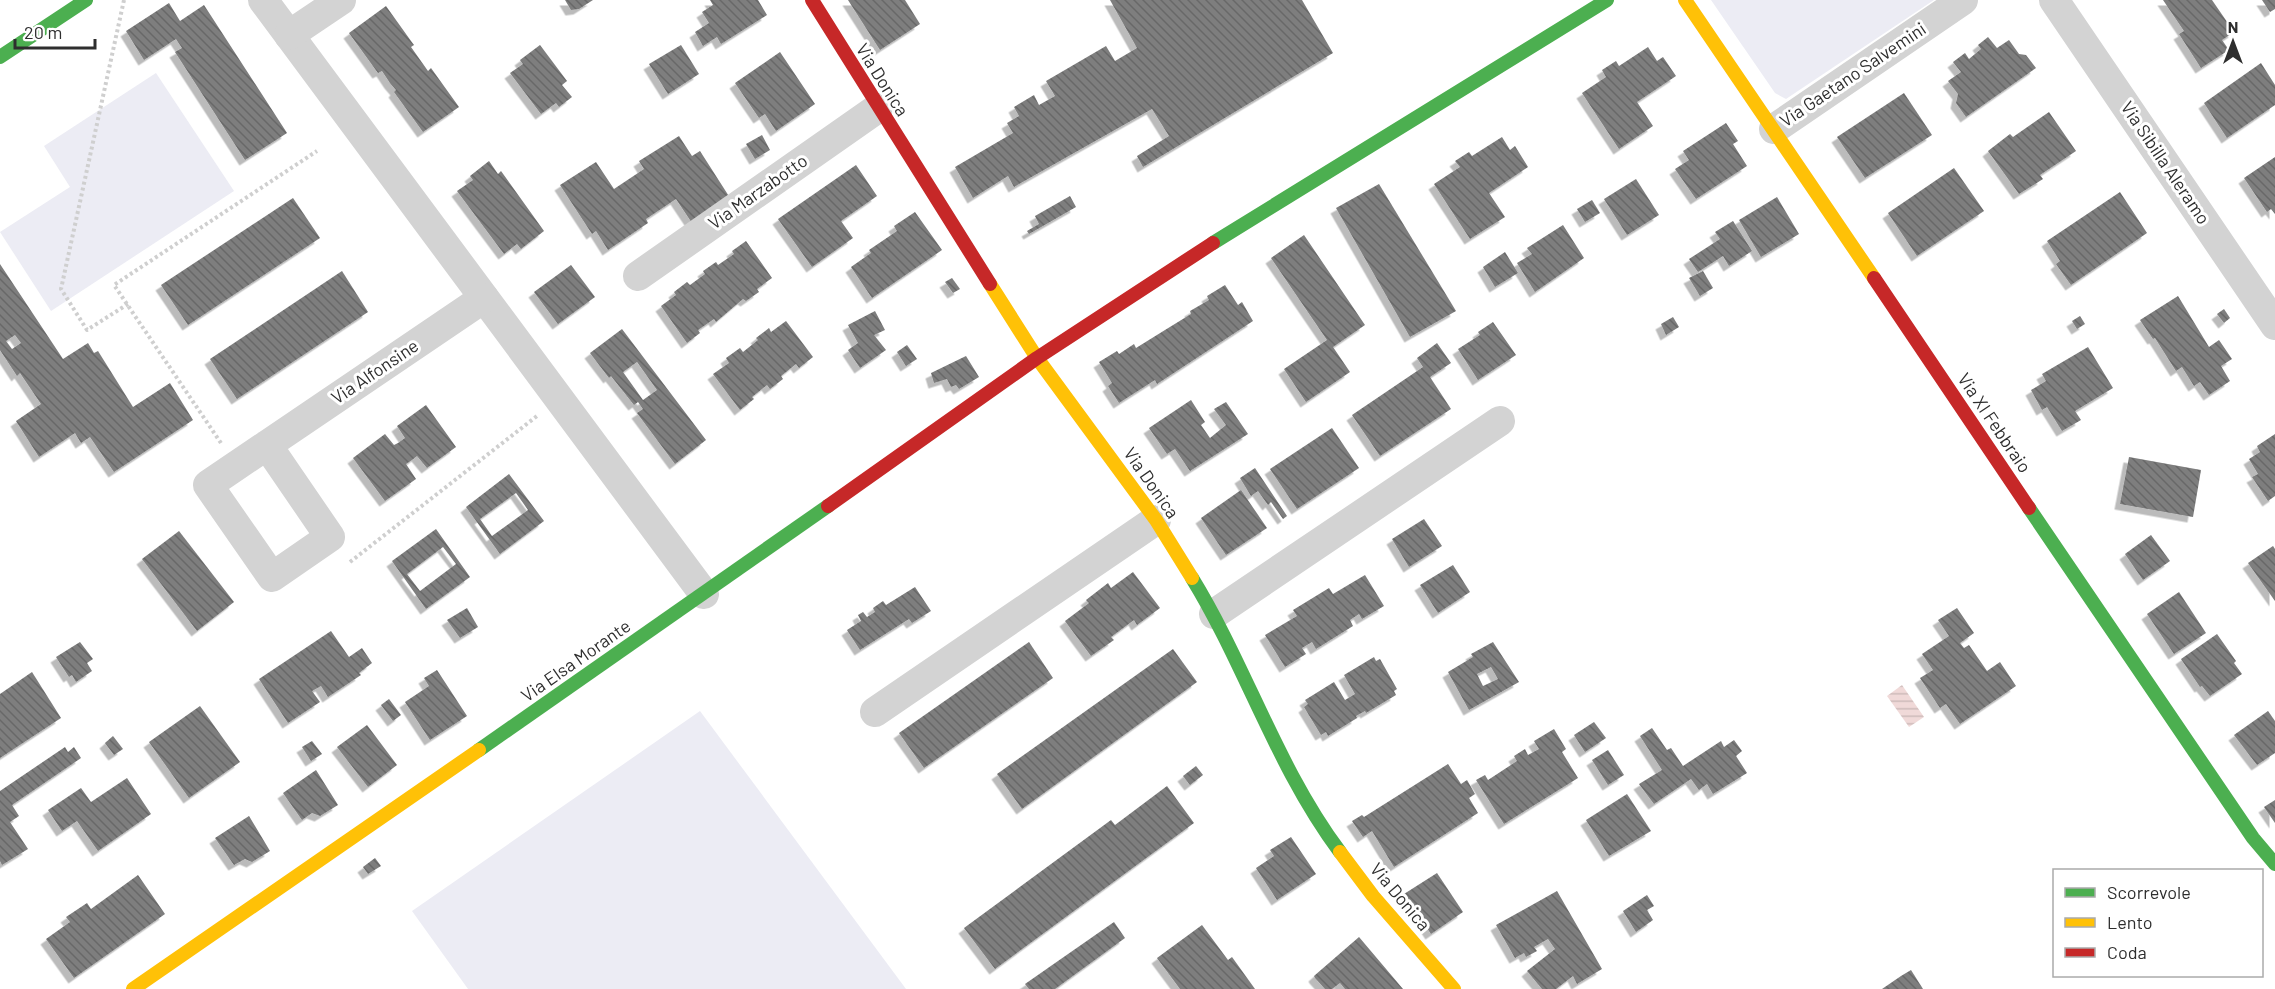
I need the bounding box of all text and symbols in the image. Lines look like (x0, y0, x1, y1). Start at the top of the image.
scale bar (15, 12, 94, 50)
north arrow (2203, 12, 2263, 72)
street label: Via Gaetano Salvemini (1775, 17, 1930, 131)
text: N (2228, 17, 2238, 36)
text: 20 m (24, 21, 62, 43)
street label: Via Donica (852, 39, 914, 120)
street label: Via Sibilla Aleramo (2117, 97, 2215, 228)
street label: Via Marzabotto (704, 149, 811, 233)
street label: Via Alfonsine (327, 334, 422, 408)
street label: Via XI Febbraio (1953, 368, 2036, 477)
street label: Via Donica (1119, 443, 1184, 522)
street label: Via Elsa Morante (517, 614, 634, 706)
street label: Via Donica (1366, 858, 1435, 935)
legend (2053, 869, 2263, 977)
text: Scorrevole (2107, 881, 2191, 903)
text: Lento (2107, 911, 2153, 933)
text: Coda (2107, 941, 2147, 963)

